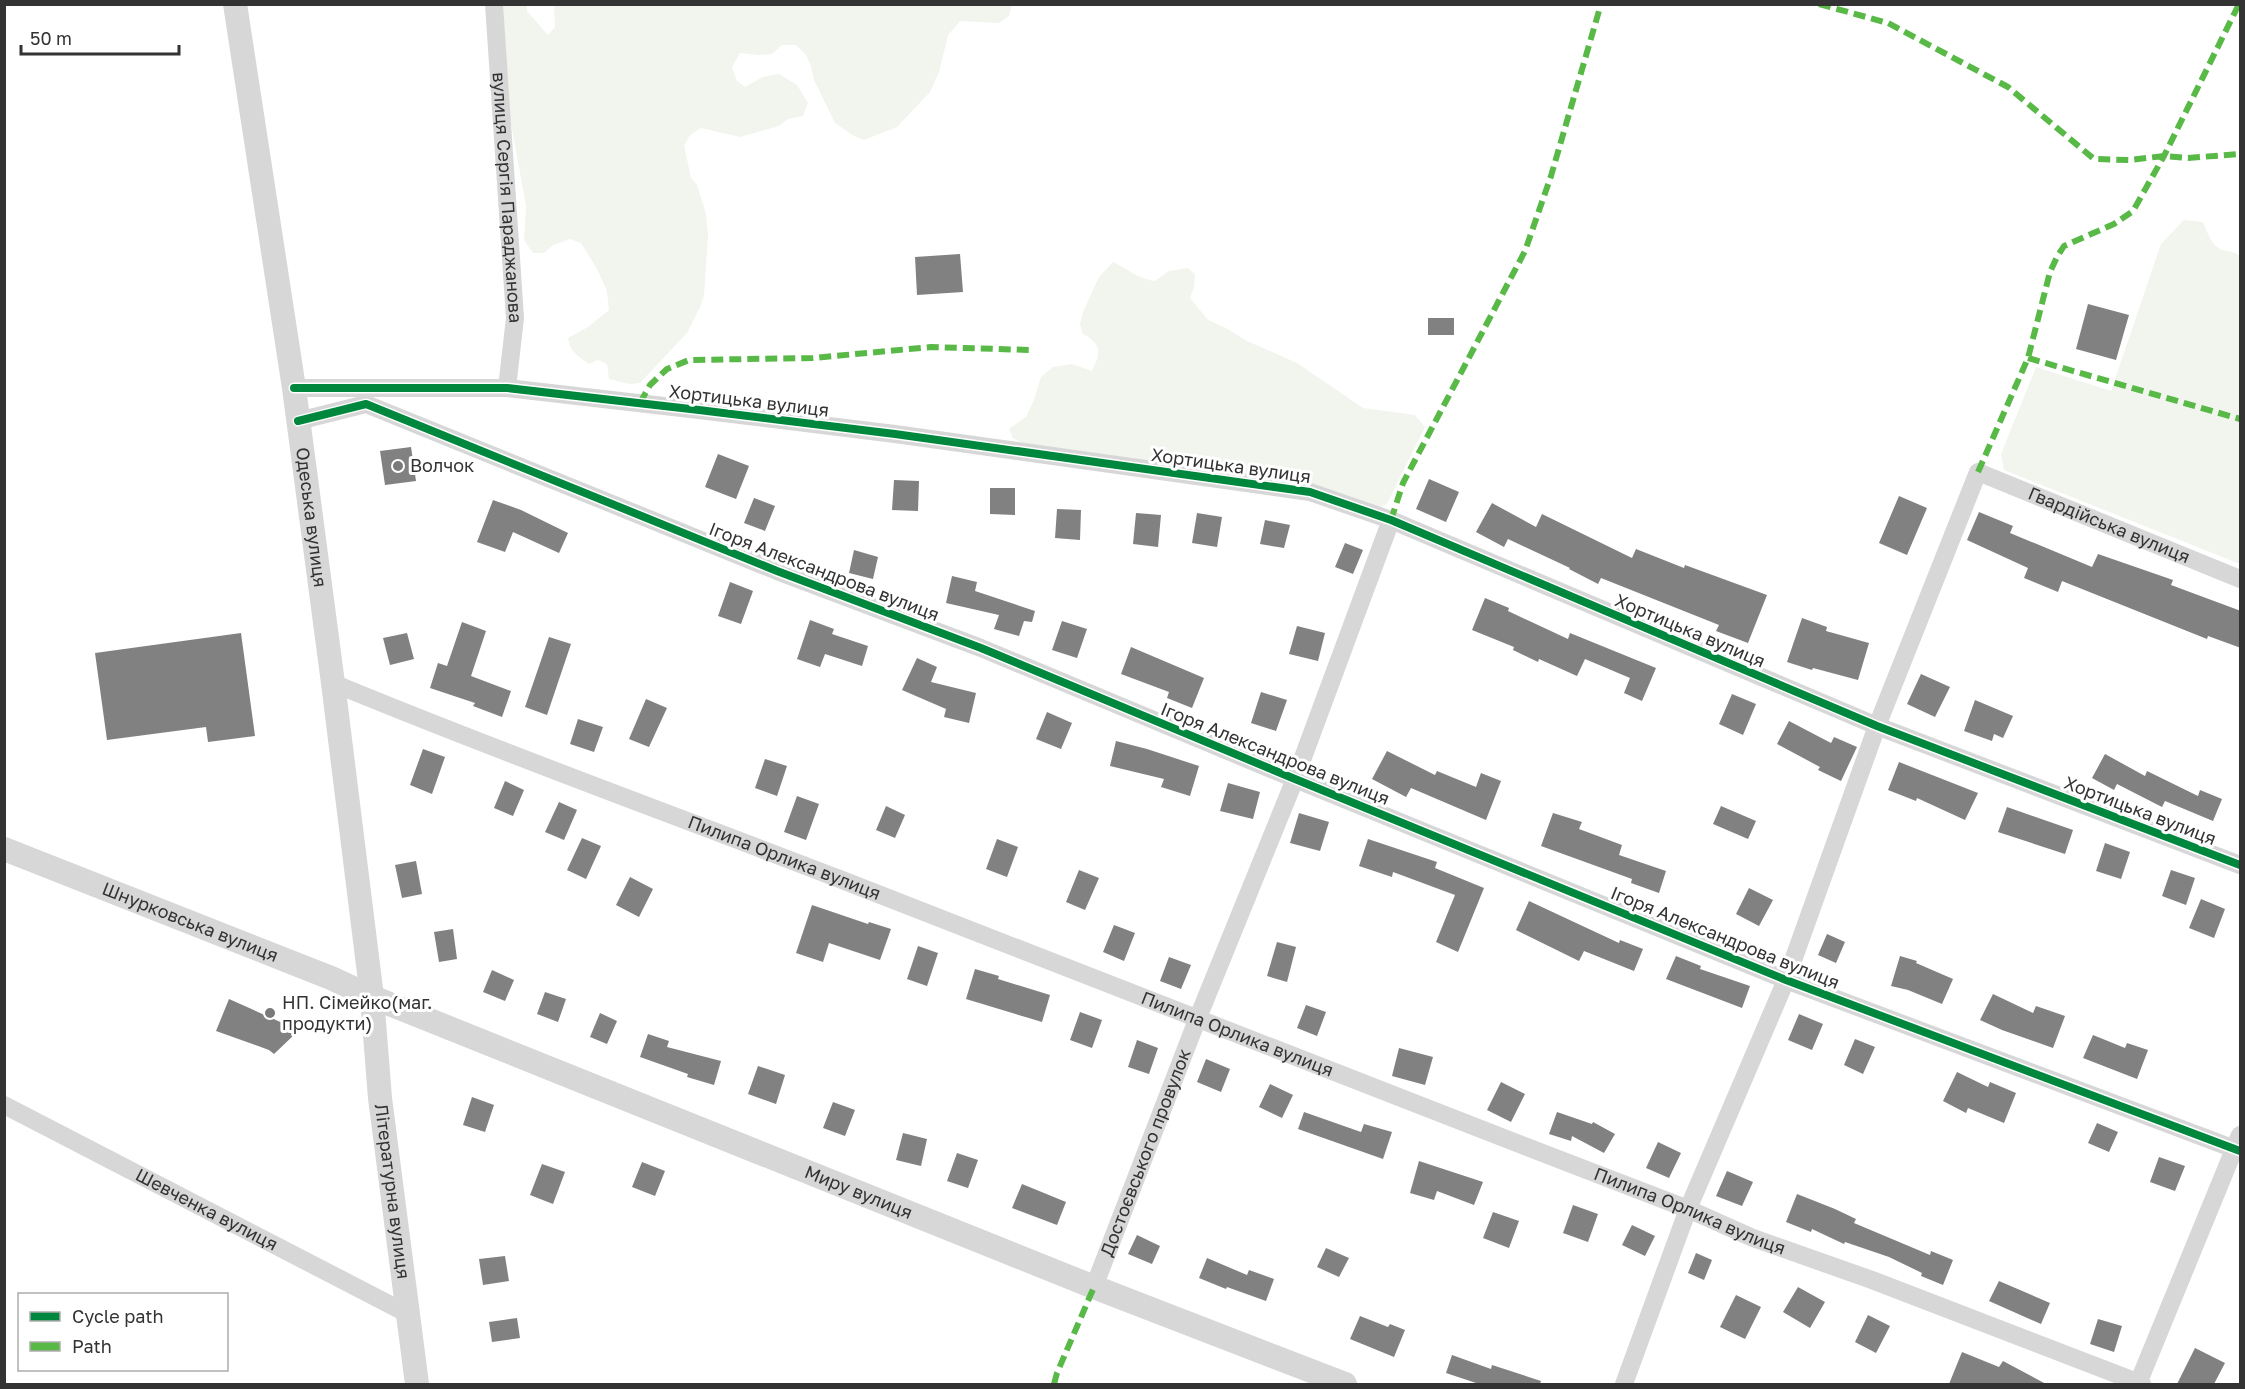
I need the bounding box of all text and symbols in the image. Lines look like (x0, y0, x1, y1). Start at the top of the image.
scale bar (21, 18, 178, 56)
text: 50 m (30, 27, 72, 49)
street label: вулиця Сергія Параджанова (489, 71, 527, 324)
street label: Хортицька вулиця (668, 379, 830, 421)
street label: Хортицька вулиця (1150, 443, 1312, 487)
street label: Одеська вулиця (292, 446, 332, 589)
place label: Волчок (410, 454, 474, 476)
marker: Волчок (391, 459, 405, 473)
street label: Гвардійська вулиця (2025, 482, 2193, 567)
street label: Ігоря Александрова вулиця (706, 517, 943, 625)
street label: Хортицька вулиця (1612, 588, 1769, 672)
street label: Ігоря Александрова вулиця (1158, 697, 1393, 809)
street label: Хортицька вулиця (2061, 771, 2220, 849)
street label: Пилипа Орлика вулиця (685, 810, 884, 904)
street label: Шнурковська вулиця (99, 877, 282, 966)
street label: Ігоря Александрова вулиця (1608, 881, 1843, 993)
street label: Пилипа Орлика вулиця (1138, 986, 1337, 1081)
place label: НП. Сімейко(маг. продукти) (282, 991, 432, 1034)
marker: НП. Сімейко(маг. продукти) (263, 1006, 277, 1020)
street label: Достоєвського провулок (1095, 1045, 1195, 1259)
street label: Літературна вулиця (371, 1102, 415, 1280)
street label: Миру вулиця (802, 1160, 916, 1223)
street label: Пилипа Орлика вулиця (1591, 1162, 1789, 1259)
street label: Шевченка вулиця (132, 1163, 282, 1255)
legend (18, 1293, 228, 1371)
text: Cycle path (72, 1305, 164, 1327)
text: Path (72, 1335, 112, 1357)

